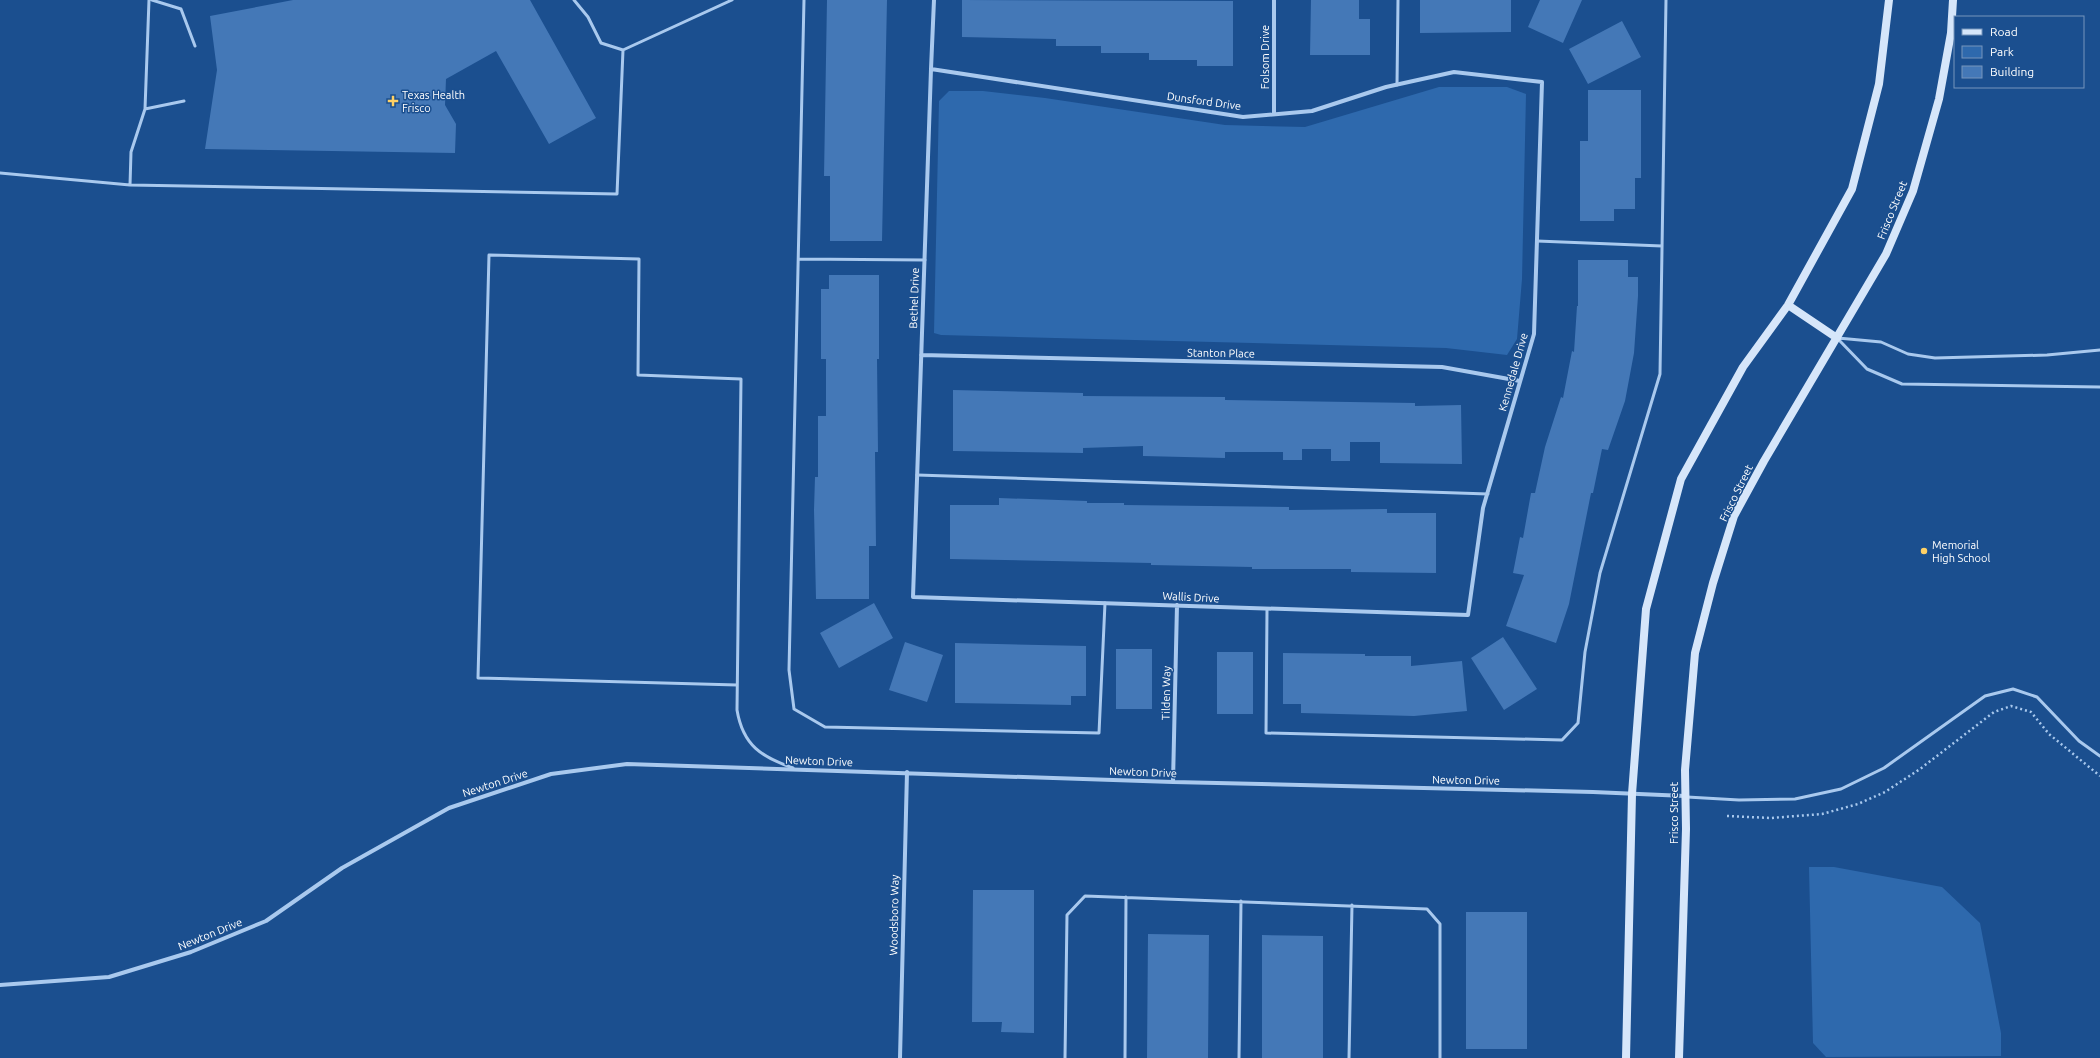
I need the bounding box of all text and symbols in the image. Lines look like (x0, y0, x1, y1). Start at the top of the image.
legend (1954, 16, 2084, 88)
street label: Folsom Drive (1259, 25, 1271, 89)
text: Road (1990, 25, 2018, 38)
text: Park (1990, 45, 2014, 58)
text: Building (1990, 65, 2034, 78)
place label: Texas Health Frisco (402, 89, 465, 114)
street label: Dunsford Drive (1166, 90, 1242, 112)
marker: Texas Health Frisco (387, 95, 399, 107)
street label: Frisco Street (1875, 178, 1909, 241)
street label: Bethel Drive (907, 267, 921, 329)
street label: Kennedale Drive (1496, 331, 1530, 413)
street label: Stanton Place (1187, 346, 1255, 360)
street label: Frisco Street (1717, 462, 1755, 523)
place label: Memorial High School (1932, 539, 1990, 564)
marker: Memorial High School (1919, 546, 1929, 556)
street label: Wallis Drive (1162, 590, 1220, 604)
street label: Tilden Way (1160, 665, 1172, 720)
street label: Newton Drive (785, 754, 853, 768)
street label: Newton Drive (1109, 765, 1177, 779)
street label: Newton Drive (461, 767, 529, 799)
street label: Newton Drive (1432, 773, 1500, 787)
street label: Frisco Street (1668, 781, 1680, 844)
street label: Woodsboro Way (887, 874, 901, 956)
street label: Newton Drive (176, 916, 244, 952)

